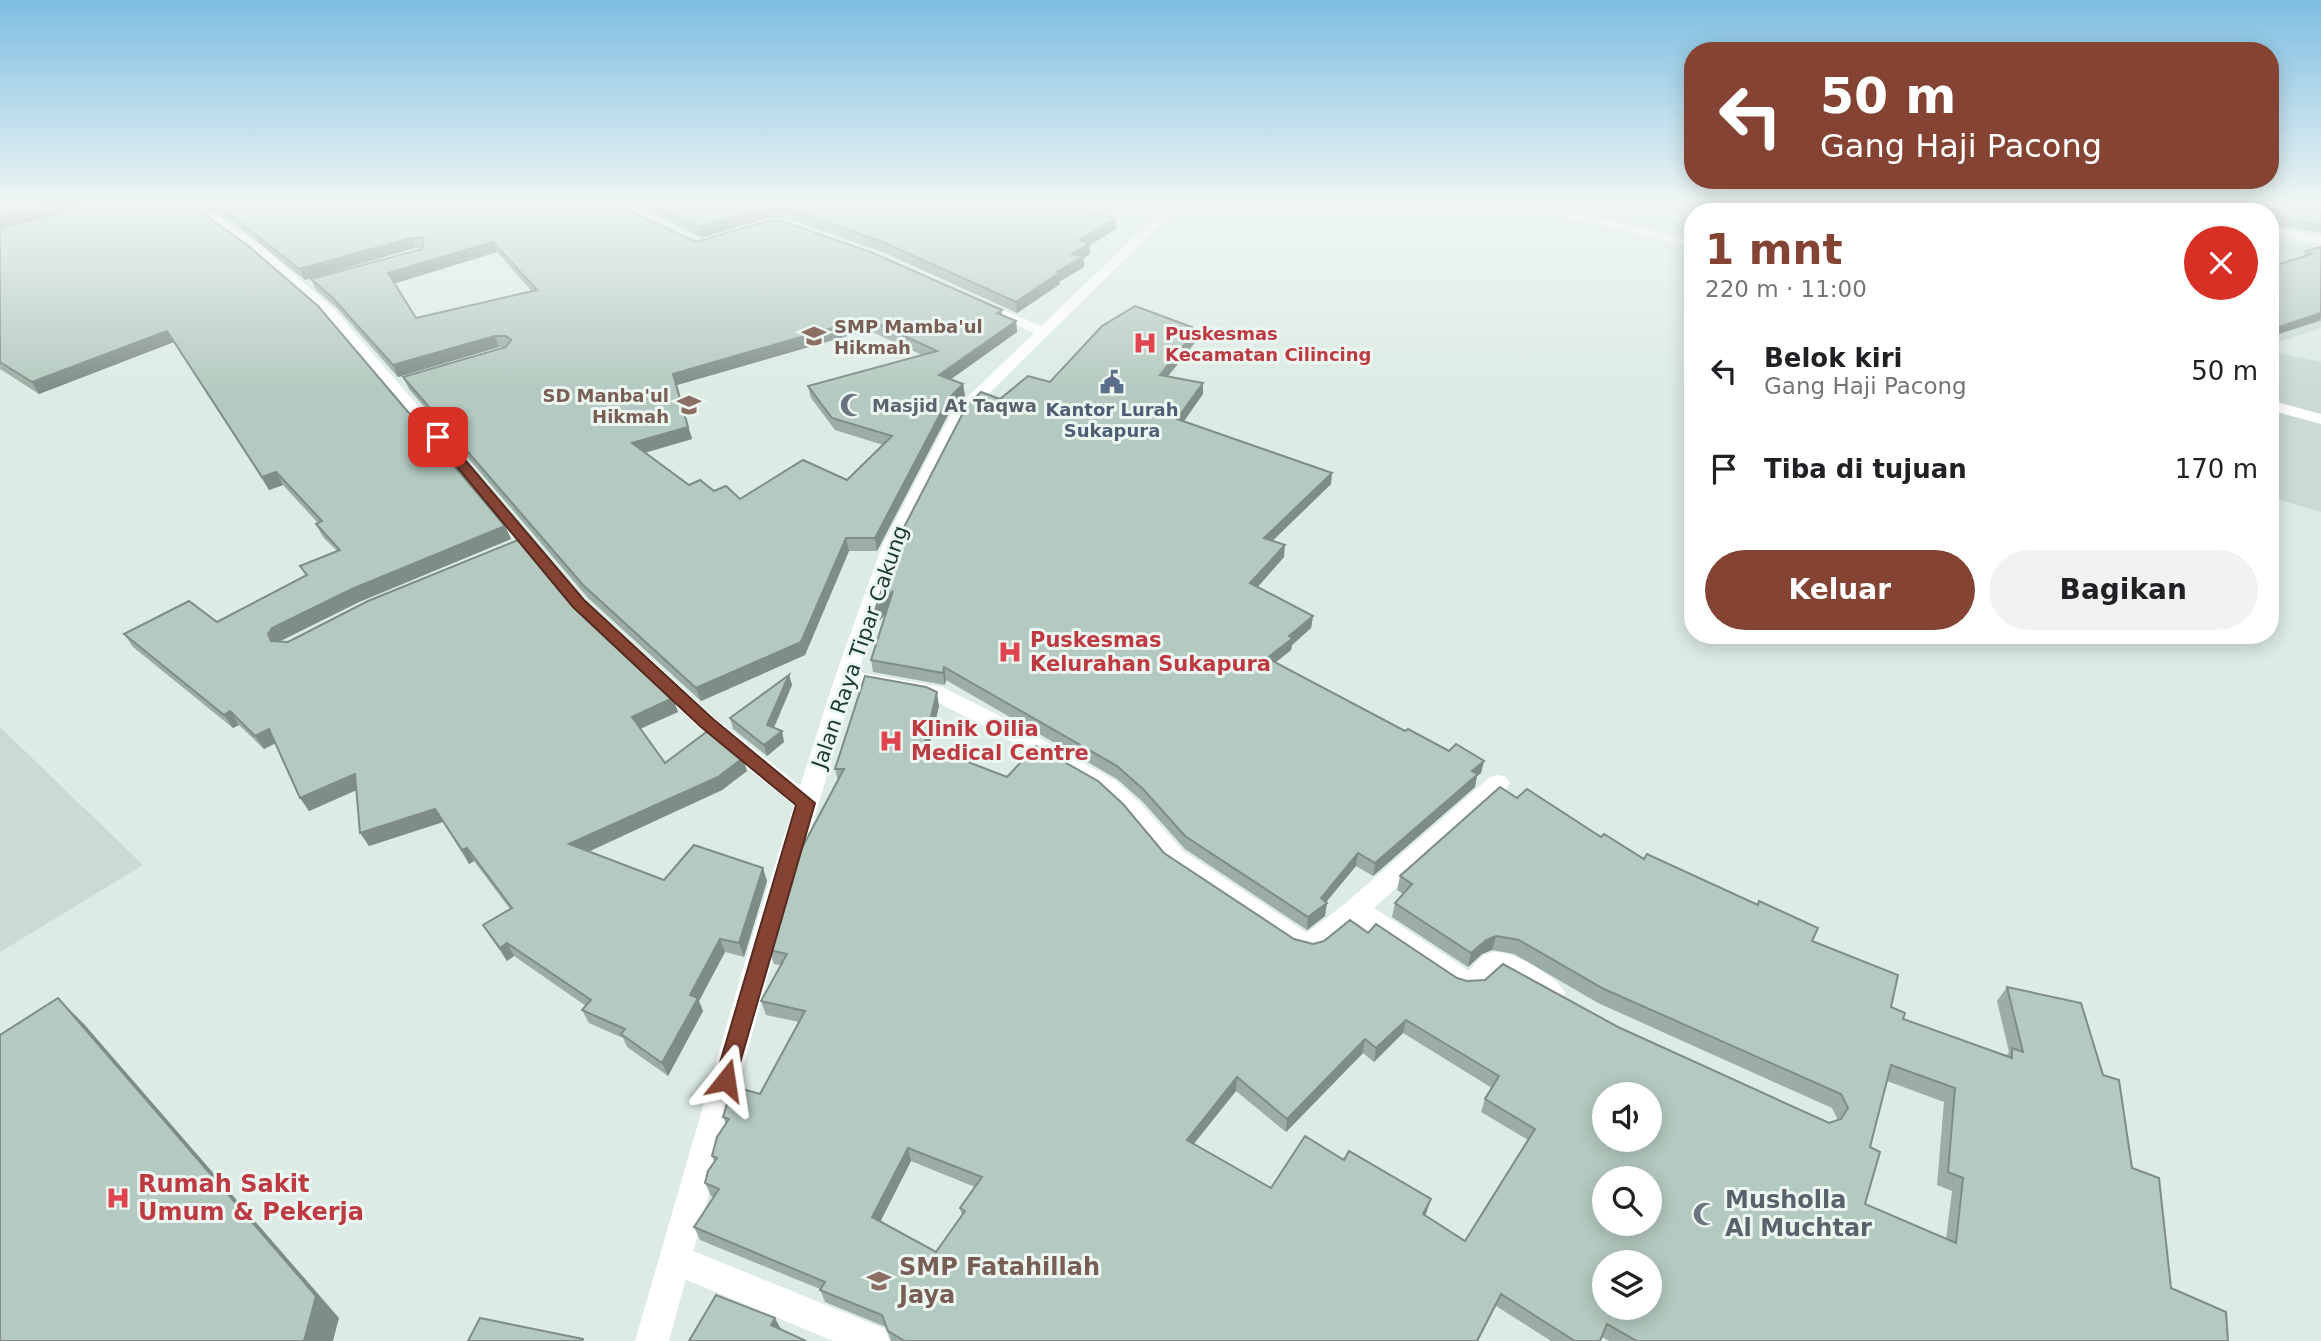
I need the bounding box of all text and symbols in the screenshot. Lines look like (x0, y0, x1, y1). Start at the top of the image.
text: 50 m (1820, 68, 1956, 125)
icon: left (1705, 70, 1796, 161)
text: Gang Haji Pacong (1820, 127, 2102, 165)
text: 1 mnt (1705, 225, 1843, 274)
button: close (2184, 226, 2258, 300)
text: 220 m · 11:00 (1705, 276, 1867, 302)
place label: SMP Mamba'ul Hikmah (834, 316, 983, 358)
school or university icon: SMP Mamba'ul Hikmah (800, 322, 828, 350)
place label: Puskesmas Kecamatan Cilincing (1165, 323, 1371, 365)
hospital icon: Puskesmas Kecamatan Cilincing (1131, 329, 1159, 357)
text: Belok kiri (1764, 343, 1903, 373)
icon: left (1705, 352, 1743, 390)
text: 50 m (2191, 356, 2258, 386)
public building icon: Kantor Lurah Sukapura (1098, 368, 1126, 396)
text: Gang Haji Pacong (1764, 373, 1967, 399)
place label: SD Manba'ul Hikmah (542, 385, 669, 427)
school or university icon: SD Manba'ul Hikmah (675, 391, 703, 419)
mosque icon: Masjid At Taqwa (838, 391, 866, 419)
place label: Masjid At Taqwa (872, 395, 1037, 416)
place label: Kantor Lurah Sukapura (1045, 399, 1179, 441)
pin (408, 407, 468, 467)
icon: arrive (419, 418, 457, 456)
icon: arrive (1705, 450, 1743, 488)
text: Tiba di tujuan (1764, 454, 1967, 484)
text: 170 m (2175, 454, 2258, 484)
street label: Jalan Raya Tipar Cakung (806, 522, 913, 773)
button: Keluar (1705, 550, 1975, 630)
button: Bagikan (1989, 550, 2258, 630)
place label: Puskesmas Kelurahan Sukapura (1030, 628, 1271, 676)
hospital icon: Puskesmas Kelurahan Sukapura (996, 638, 1024, 666)
place label: Klinik Oilia Medical Centre (911, 717, 1089, 765)
hospital icon: Klinik Oilia Medical Centre (877, 727, 905, 755)
position arrow (689, 1043, 763, 1117)
map controls (1592, 1082, 1662, 1320)
button: sound (1592, 1082, 1662, 1152)
button: search (1592, 1166, 1662, 1236)
place label: Rumah Sakit Umum & Pekerja (138, 1170, 364, 1226)
hospital icon: Rumah Sakit Umum & Pekerja (104, 1184, 132, 1212)
place label: Musholla Al Muchtar (1725, 1186, 1872, 1242)
mosque icon: Musholla Al Muchtar (1691, 1200, 1719, 1228)
button: layers (1592, 1250, 1662, 1320)
place label: SMP Fatahillah Jaya (897, 1253, 1100, 1309)
school or university icon: SMP Fatahillah Jaya (865, 1267, 893, 1295)

